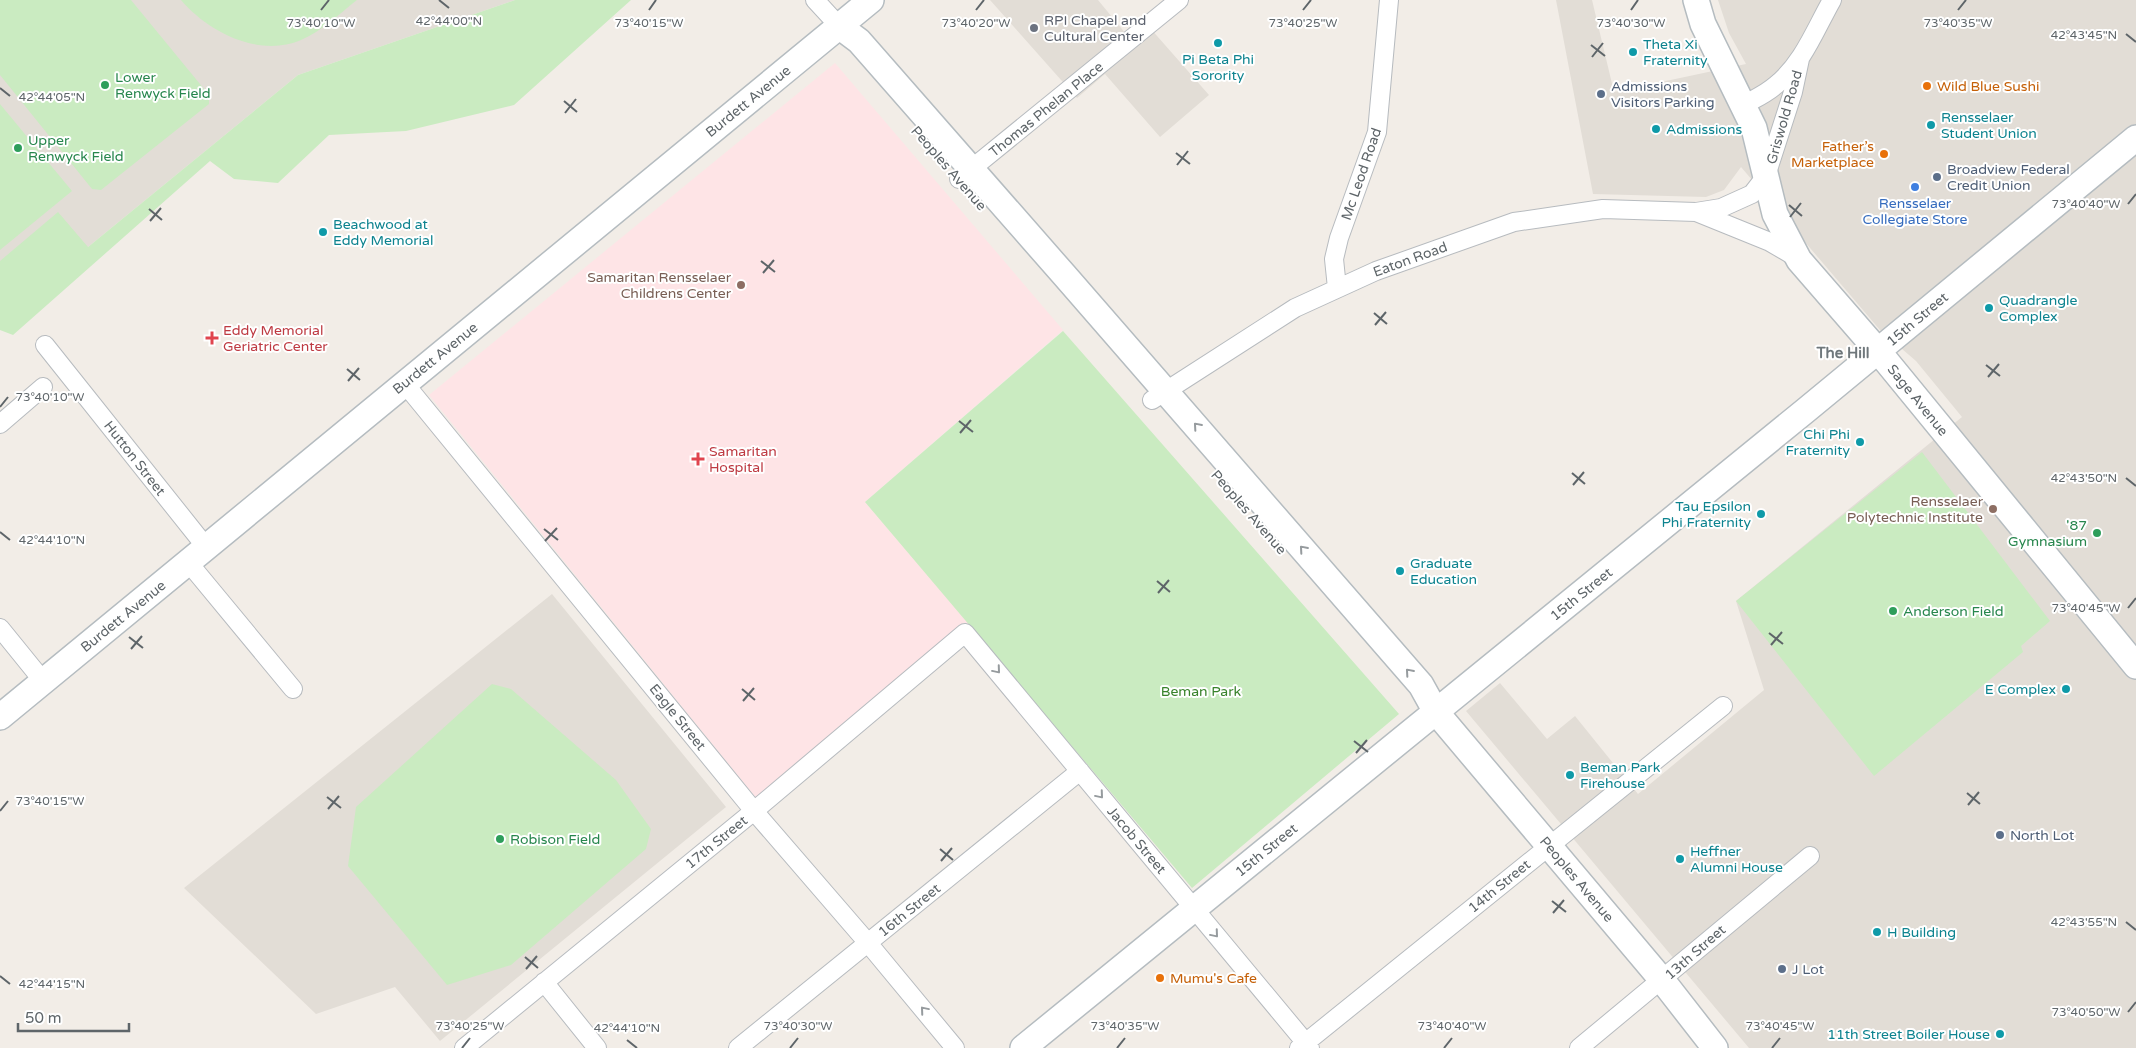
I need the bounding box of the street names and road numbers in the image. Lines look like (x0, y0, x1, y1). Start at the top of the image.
street label: Thomas Phelan Place (986, 58, 1107, 161)
street label: Burdett Avenue (702, 62, 794, 141)
street label: Griswold Road (1763, 68, 1806, 166)
street label: Peoples Avenue (907, 123, 990, 214)
street label: Mc Leod Road (1338, 126, 1385, 223)
street label: Eaton Road (1371, 238, 1450, 281)
street label: 15th Street (1883, 288, 1952, 350)
street label: Burdett Avenue (389, 319, 481, 398)
street label: Sage Avenue (1884, 361, 1952, 440)
street label: Hutton Street (100, 418, 169, 500)
street label: Peoples Avenue (1207, 467, 1290, 558)
street label: 15th Street (1547, 564, 1616, 625)
street label: Burdett Avenue (77, 577, 169, 656)
street label: Eagle Street (646, 681, 710, 754)
street label: Jacob Street (1103, 803, 1170, 878)
street label: 17th Street (682, 812, 751, 873)
street label: 15th Street (1232, 820, 1301, 881)
street label: Peoples Avenue (1536, 833, 1617, 926)
street label: 14th Street (1465, 856, 1534, 917)
street label: 16th Street (875, 880, 944, 941)
street label: 13th Street (1661, 921, 1730, 983)

